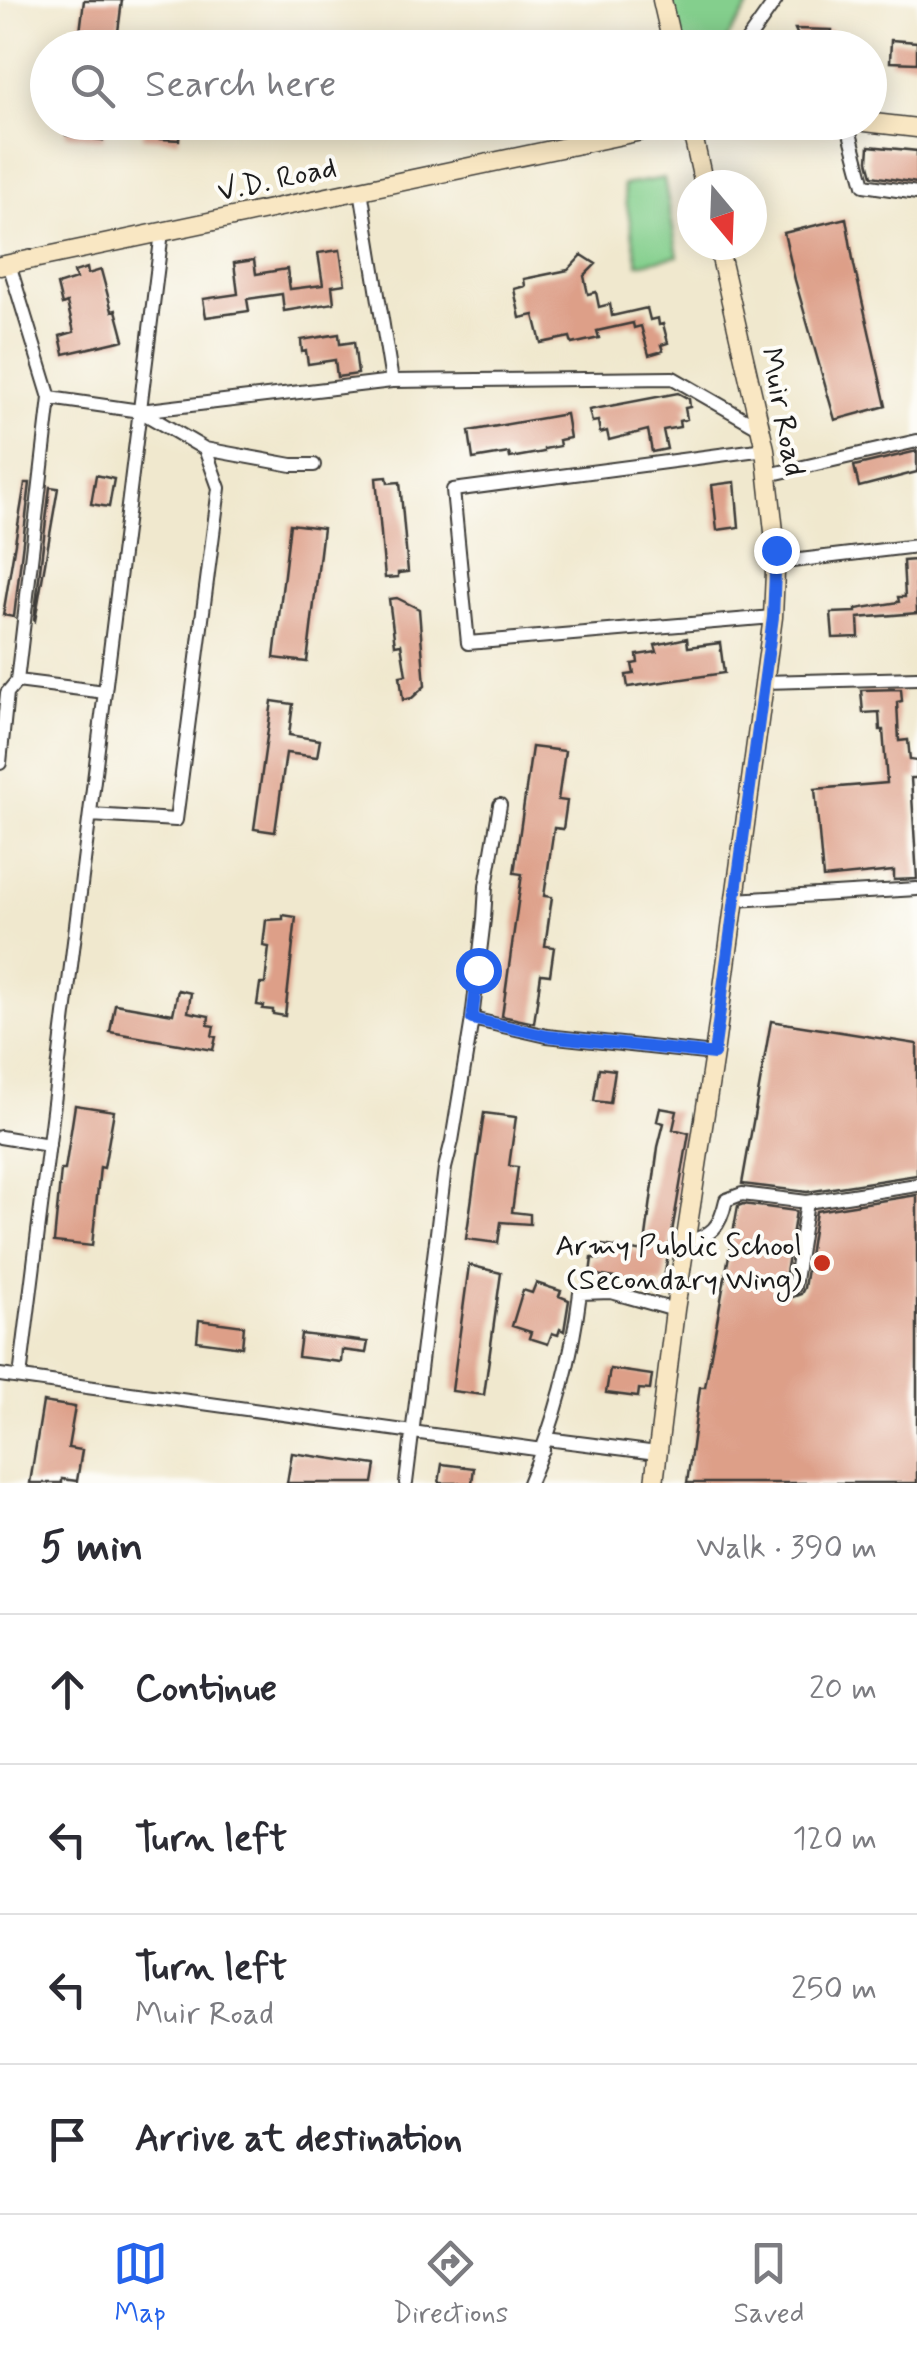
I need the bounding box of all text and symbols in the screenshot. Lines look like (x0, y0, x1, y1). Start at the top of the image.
search box (30, 30, 887, 140)
icon: search (65, 58, 120, 113)
text: Search here (145, 61, 336, 110)
street label: V.D. Road (214, 148, 340, 212)
north arrow (677, 170, 767, 260)
street label: Muir Road (750, 344, 814, 480)
route end (754, 528, 800, 574)
route start (456, 948, 502, 994)
place label: Army Public School (Secondary Wing) (555, 1227, 802, 1302)
marker: Army Public School (Secondary Wing) (811, 1252, 833, 1274)
text: 5 min (40, 1521, 143, 1576)
text: Walk · 390 m (696, 1527, 877, 1569)
icon: ahead (40, 1662, 95, 1717)
text: Continue (135, 1665, 277, 1714)
text: 20 m (809, 1668, 877, 1710)
icon: left (40, 1812, 95, 1867)
text: Turn left (135, 1815, 287, 1864)
text: 120 m (792, 1818, 877, 1860)
text: Turn left (135, 1944, 287, 1993)
icon: left (40, 1962, 95, 2017)
text: 250 m (791, 1968, 877, 2010)
text: Muir Road (135, 1993, 274, 2035)
icon: arrive (40, 2112, 95, 2167)
text: Arrive at destination (135, 2115, 462, 2164)
tab: Map (113, 2236, 168, 2333)
tab: Directions (393, 2236, 508, 2333)
tab: Saved (734, 2236, 804, 2333)

